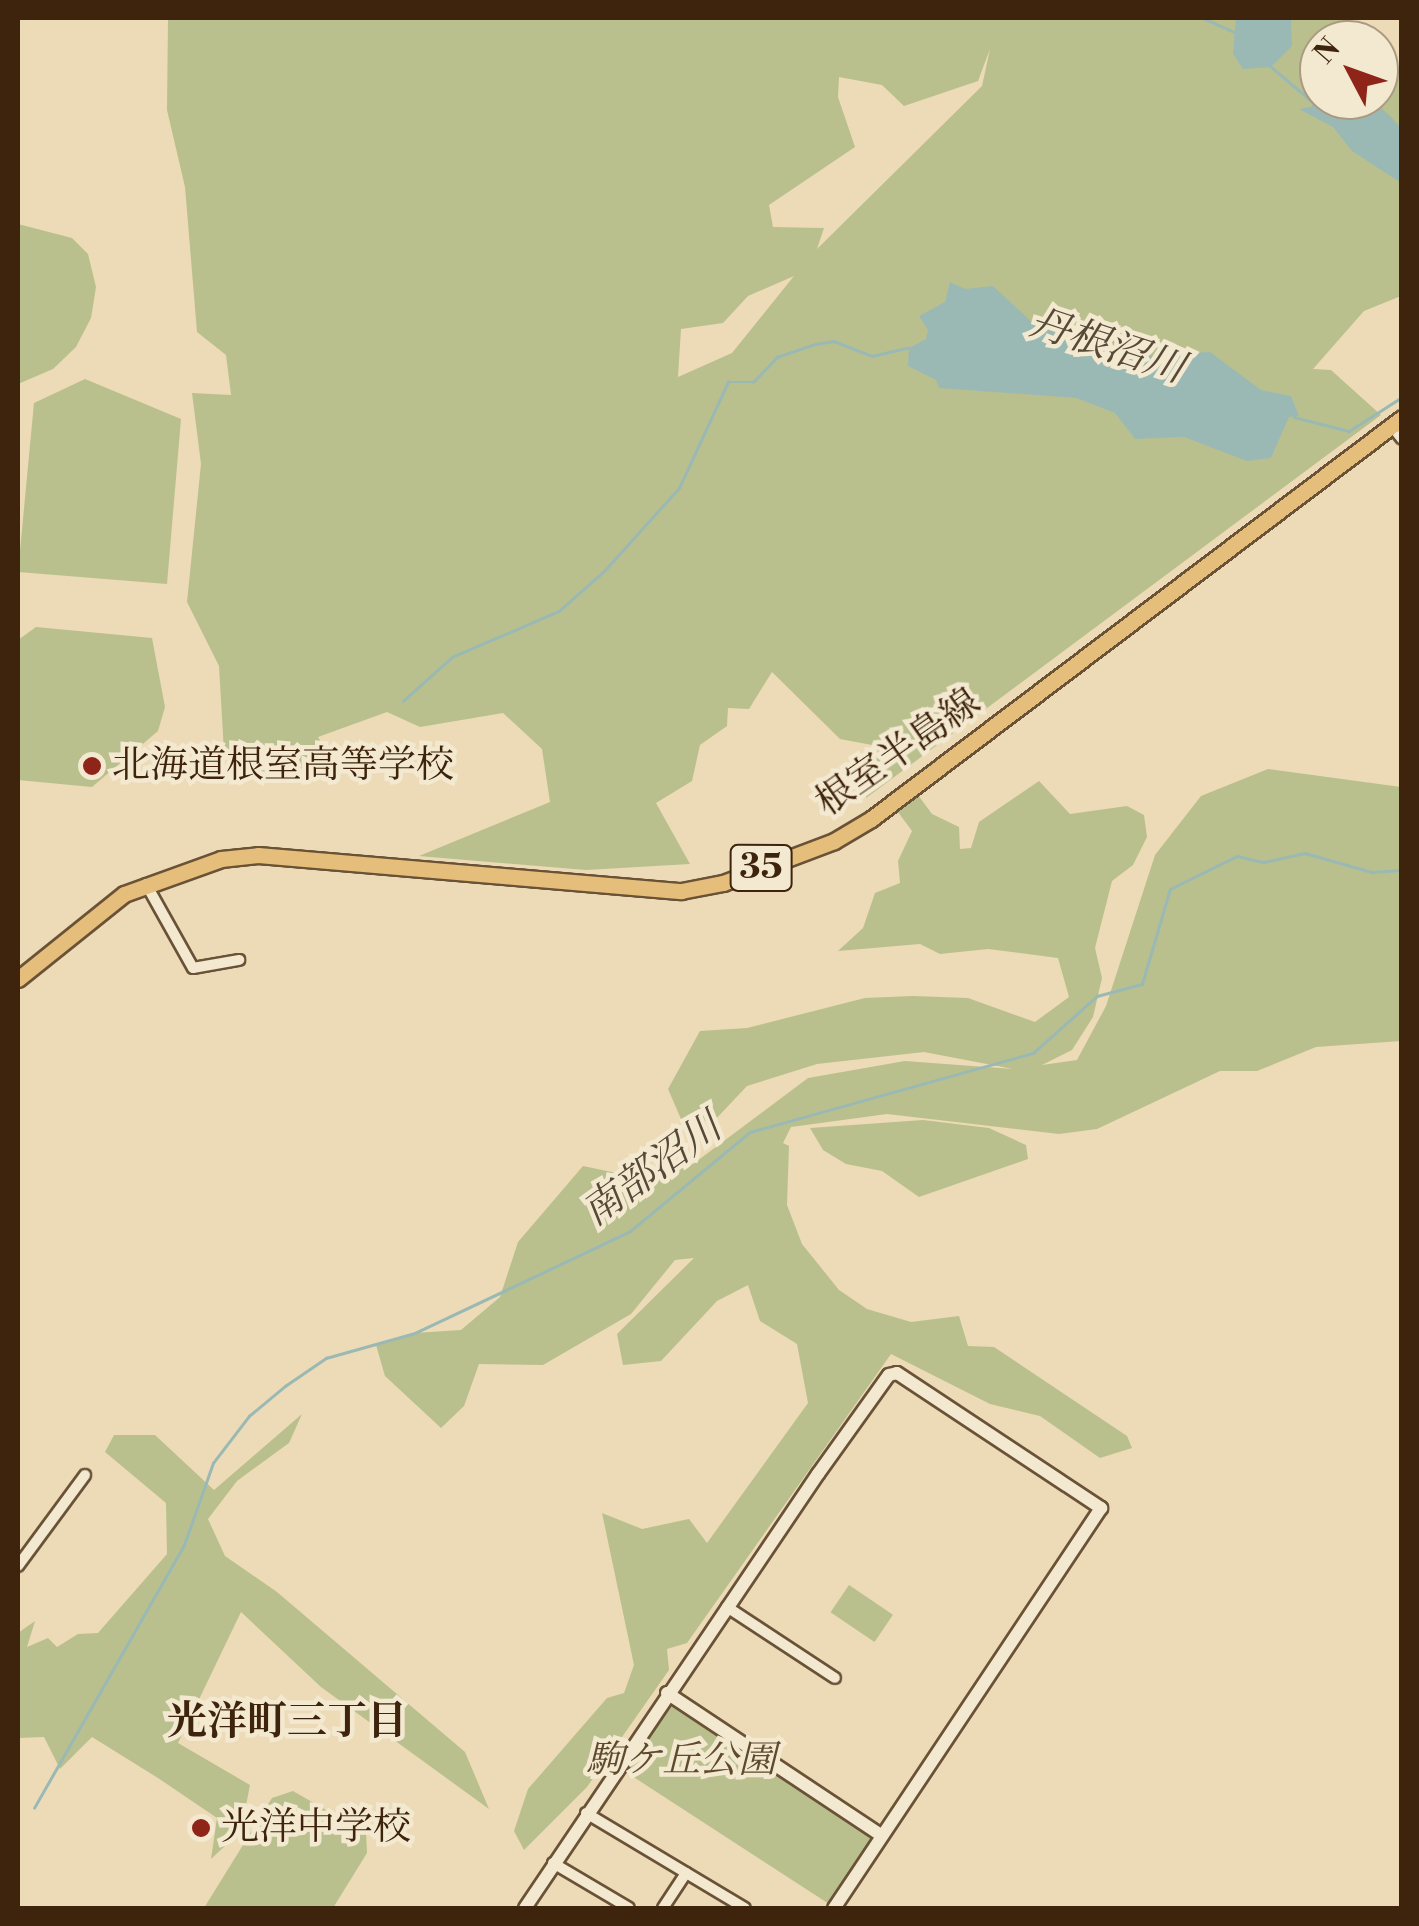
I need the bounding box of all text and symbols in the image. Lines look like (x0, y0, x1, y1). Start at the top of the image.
north arrow (1299, 20, 1399, 120)
text: N (1307, 31, 1348, 71)
water label: 丹根沼川 (1023, 298, 1191, 394)
street label: 根室半島線 (807, 680, 989, 826)
place label: 北海道根室高等学校 (112, 743, 454, 789)
marker: 北海道根室高等学校 (81, 755, 103, 777)
road number: 35 (728, 838, 794, 898)
water label: 南部沼川 (573, 1104, 731, 1236)
district label: 光洋町三丁目 (167, 1698, 407, 1746)
park label: 駒ケ丘公園 (586, 1738, 776, 1784)
place label: 光洋中学校 (221, 1805, 411, 1851)
marker: 光洋中学校 (190, 1817, 212, 1839)

